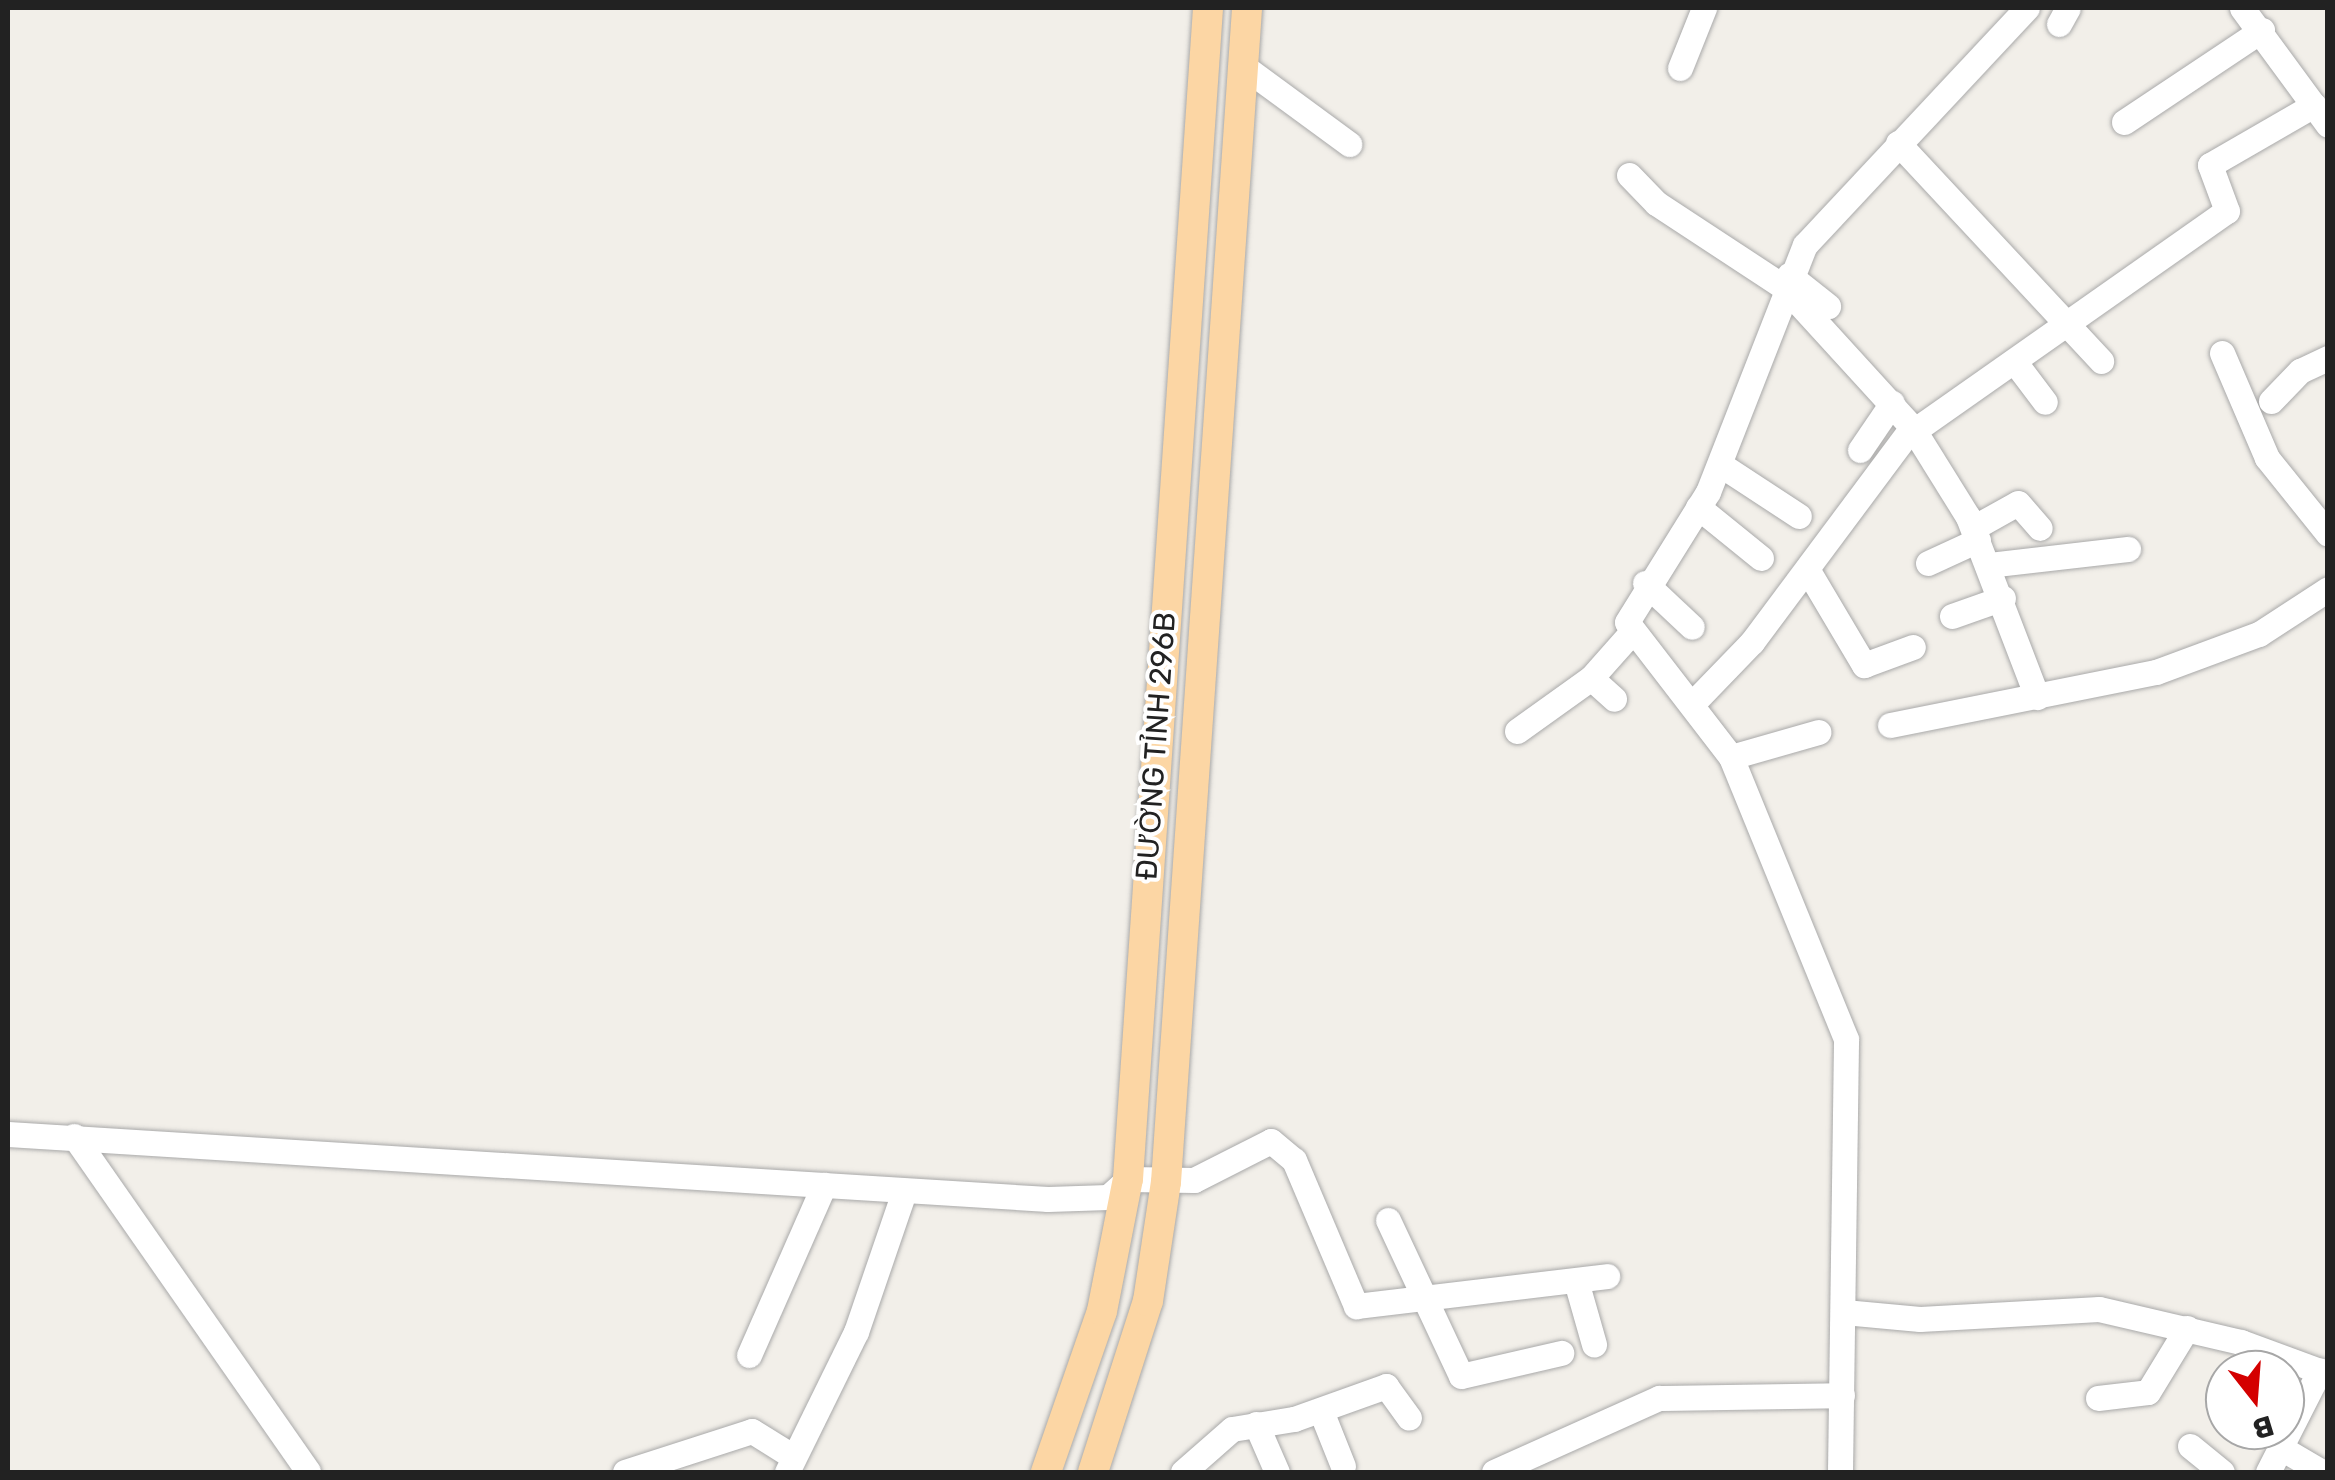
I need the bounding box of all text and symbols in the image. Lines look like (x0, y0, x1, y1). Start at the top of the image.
street label: ĐƯỜNG TỈNH 296B (1129, 610, 1183, 882)
north arrow (2205, 1350, 2305, 1450)
text: B (2249, 1409, 2278, 1446)

